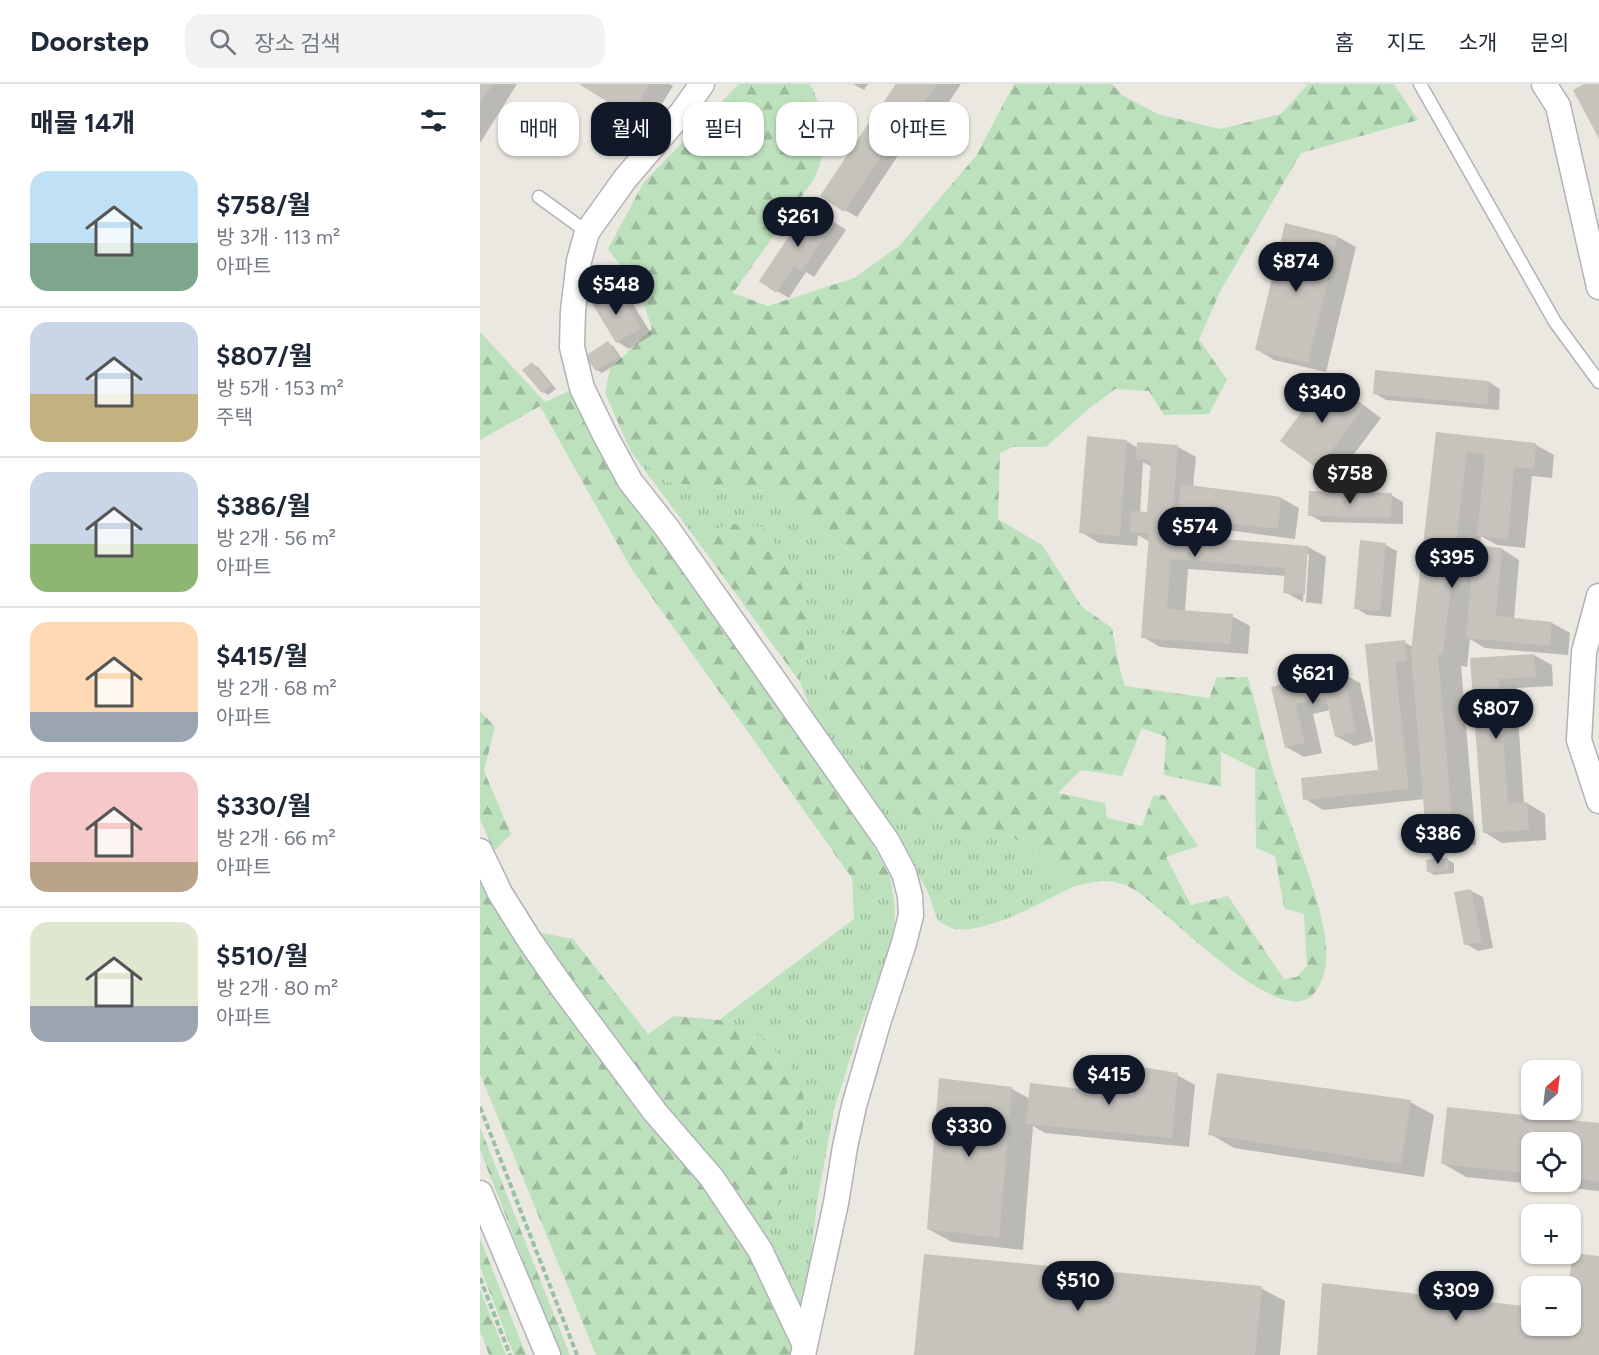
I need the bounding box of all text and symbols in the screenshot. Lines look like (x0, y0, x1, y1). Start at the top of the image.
search box (185, 14, 605, 68)
text: Doorstep (30, 24, 149, 58)
icon: search (206, 25, 239, 58)
text: 장소 검색 (254, 30, 341, 57)
text: 홈 (1335, 30, 1354, 55)
text: 지도 (1387, 30, 1426, 55)
text: 소개 (1459, 30, 1497, 55)
text: 문의 (1530, 30, 1569, 55)
chip: 매매 (498, 102, 579, 156)
chip: 월세 (591, 102, 671, 156)
chip: 필터 (683, 102, 764, 156)
chip: 신규 (776, 102, 857, 156)
chip: 아파트 (869, 102, 969, 156)
icon: filters (417, 104, 450, 137)
text: 매물 14개 (30, 107, 135, 139)
text: $758/월 (216, 189, 311, 221)
icon: home (78, 195, 150, 267)
pin: $261 (762, 197, 834, 248)
text: $261 (777, 204, 819, 228)
text: 방 3개 · 113 m² (216, 225, 340, 249)
pin: $874 (1260, 242, 1332, 293)
text: $874 (1272, 249, 1320, 273)
text: 아파트 (216, 254, 271, 278)
pin: $548 (580, 265, 652, 316)
text: $548 (592, 272, 640, 296)
text: $807/월 (216, 340, 313, 372)
icon: home (78, 346, 150, 418)
pin: $340 (1286, 373, 1358, 424)
text: 방 5개 · 153 m² (216, 376, 344, 400)
text: $340 (1298, 380, 1346, 404)
text: 주택 (216, 405, 253, 429)
pin: $758 (1314, 454, 1386, 505)
text: $758 (1327, 461, 1373, 485)
text: $386/월 (216, 490, 311, 522)
icon: home (78, 496, 150, 568)
pin: $574 (1159, 507, 1231, 558)
text: $574 (1172, 514, 1218, 538)
text: 방 2개 · 56 m² (216, 526, 336, 550)
pin: $395 (1416, 538, 1488, 589)
text: $395 (1429, 545, 1475, 569)
text: 아파트 (216, 555, 271, 579)
text: $415/월 (216, 640, 308, 672)
icon: home (78, 646, 150, 718)
pin: $621 (1277, 654, 1349, 705)
text: $621 (1292, 661, 1334, 685)
text: 방 2개 · 68 m² (216, 676, 337, 700)
pin: $807 (1460, 689, 1532, 740)
text: $807 (1472, 696, 1520, 720)
text: 아파트 (216, 705, 271, 729)
text: $330/월 (216, 790, 311, 822)
icon: home (78, 796, 150, 868)
pin: $386 (1402, 814, 1474, 865)
text: $386 (1415, 821, 1461, 845)
text: 방 2개 · 66 m² (216, 826, 336, 850)
text: 아파트 (216, 855, 271, 879)
text: $510/월 (216, 940, 308, 972)
icon: home (78, 946, 150, 1018)
text: 방 2개 · 80 m² (216, 976, 338, 1000)
text: 아파트 (216, 1005, 271, 1029)
pin: $415 (1073, 1055, 1145, 1106)
north arrow (1521, 1060, 1581, 1120)
map controls (1521, 1060, 1581, 1336)
text: $415 (1087, 1062, 1131, 1086)
pin: $330 (933, 1107, 1005, 1158)
text: $330 (946, 1114, 992, 1138)
button: locate (1521, 1132, 1581, 1192)
button: + (1521, 1204, 1581, 1264)
pin: $510 (1042, 1261, 1114, 1312)
text: $510 (1056, 1268, 1100, 1292)
pin: $309 (1420, 1271, 1492, 1322)
button: − (1521, 1276, 1581, 1336)
text: $309 (1433, 1278, 1479, 1302)

